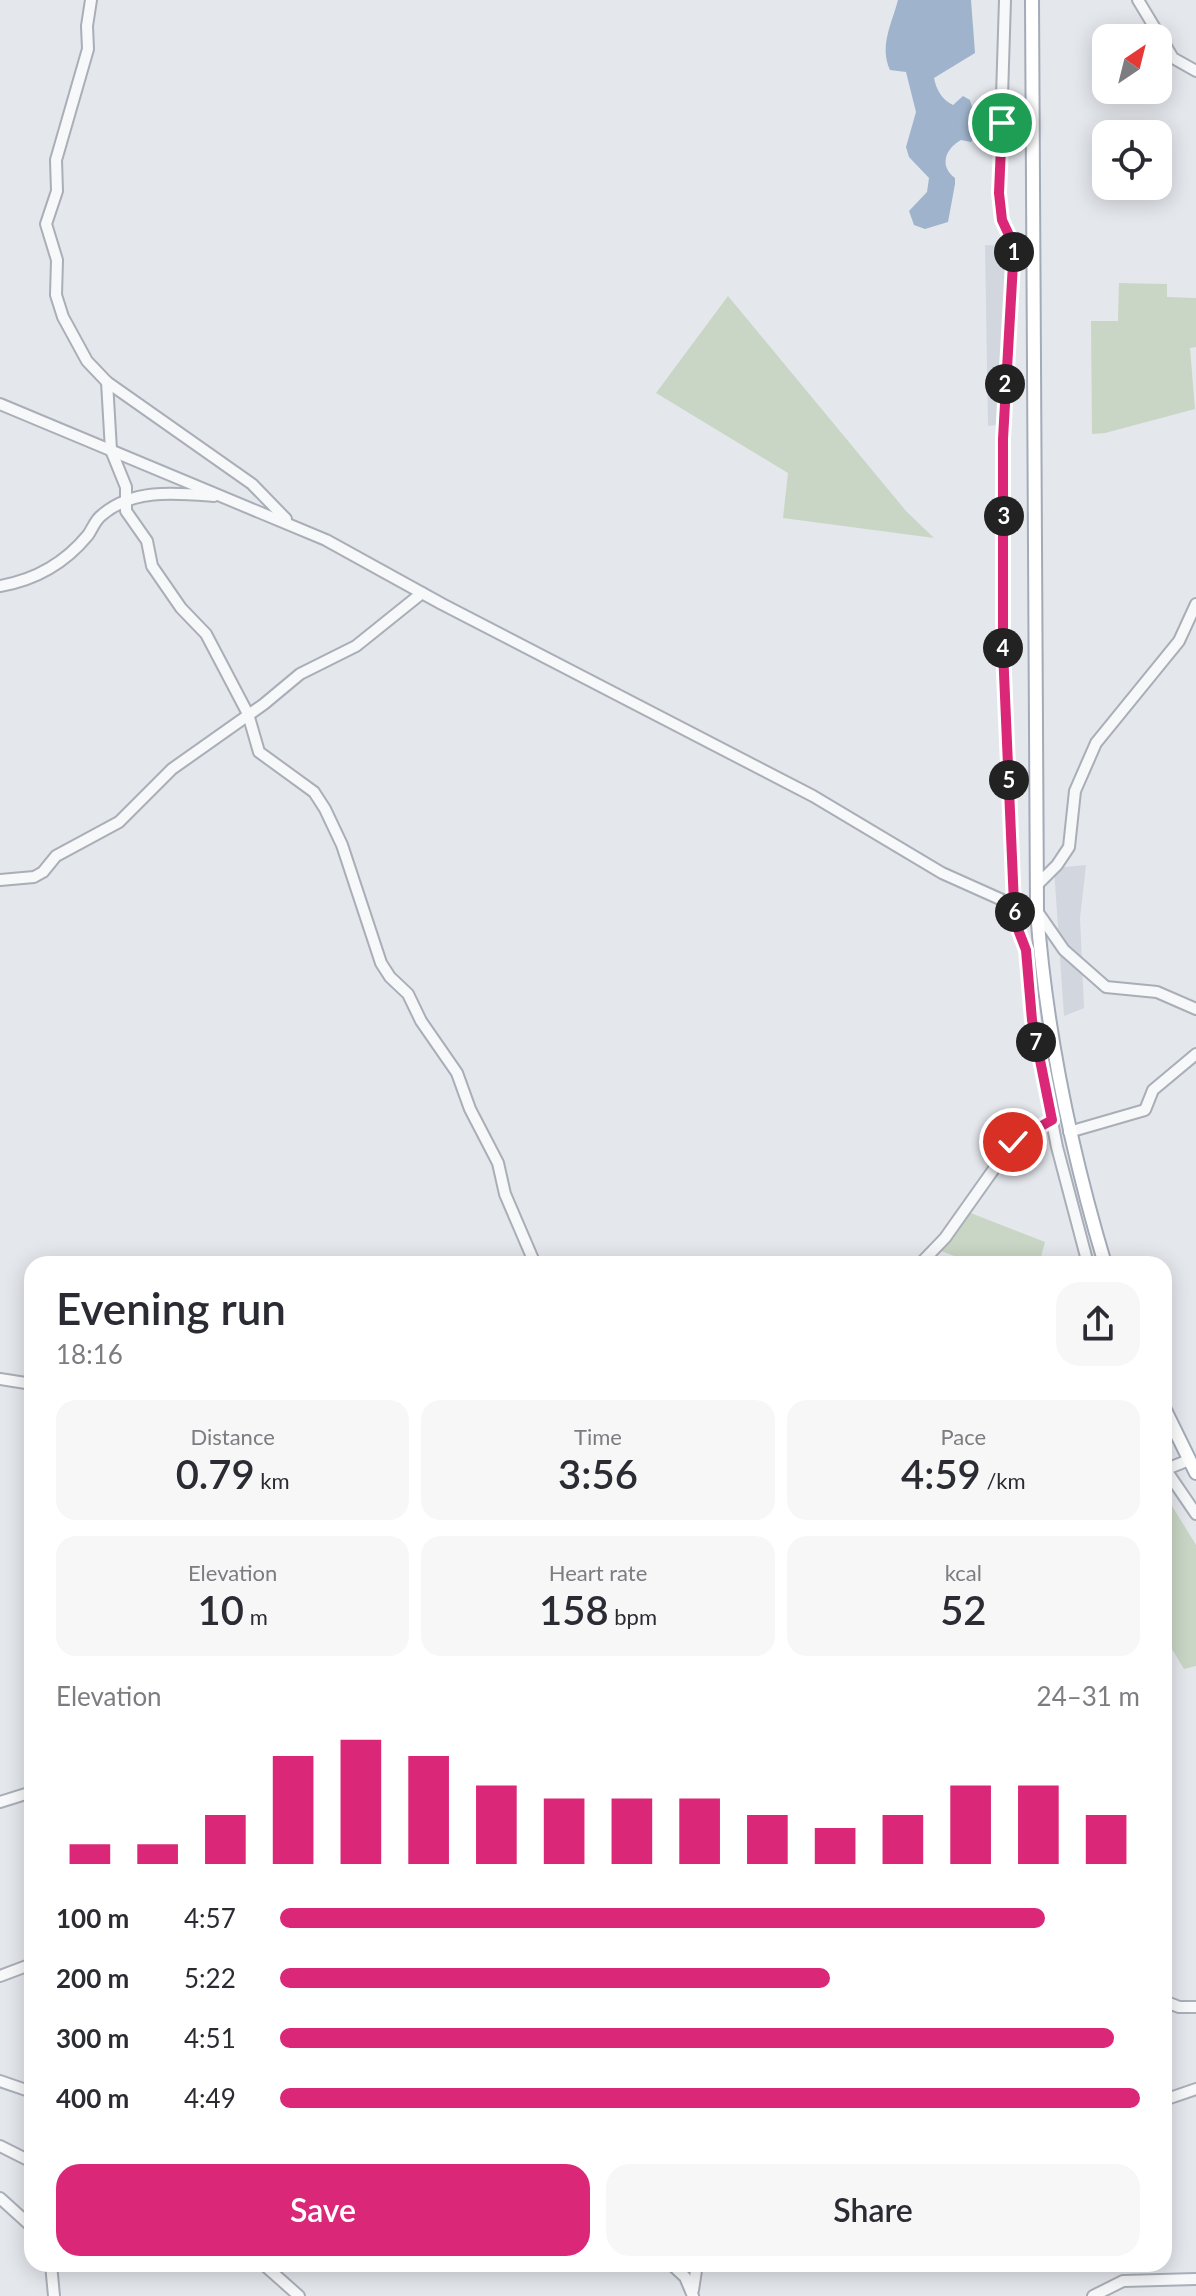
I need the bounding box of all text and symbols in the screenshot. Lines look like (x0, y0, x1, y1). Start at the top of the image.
north arrow (1092, 24, 1172, 104)
map controls (1092, 24, 1172, 200)
pin (968, 89, 1036, 157)
icon: arrive (980, 101, 1024, 145)
button: locate (1092, 120, 1172, 200)
pin: 1 (994, 232, 1034, 272)
text: 1 (1008, 238, 1020, 265)
pin: 2 (985, 364, 1025, 404)
text: 2 (999, 370, 1011, 397)
pin: 3 (984, 496, 1024, 536)
text: 3 (998, 502, 1010, 529)
pin: 4 (983, 628, 1023, 668)
text: 4 (997, 634, 1009, 661)
pin: 5 (989, 760, 1029, 800)
text: 5 (1003, 766, 1015, 793)
pin: 6 (995, 892, 1035, 932)
text: 6 (1009, 898, 1021, 925)
pin: 7 (1016, 1022, 1056, 1062)
text: 7 (1030, 1028, 1042, 1055)
pin (979, 1108, 1047, 1176)
icon: check (991, 1120, 1035, 1164)
text: Evening run (56, 1282, 286, 1334)
button: share (1056, 1282, 1140, 1366)
text: 18:16 (56, 1338, 123, 1370)
text: Distance (190, 1423, 275, 1450)
text: Time (574, 1423, 622, 1450)
text: Pace (940, 1423, 986, 1450)
text: 0.79 (176, 1450, 255, 1498)
text: 3:56 (558, 1450, 638, 1498)
text: 4:59 (901, 1450, 981, 1498)
text: km (255, 1467, 290, 1494)
text: /km (981, 1467, 1026, 1494)
text: Elevation (188, 1559, 277, 1586)
text: Heart rate (549, 1559, 647, 1586)
text: kcal (945, 1559, 982, 1586)
text: 10 (198, 1586, 244, 1634)
text: 158 (539, 1586, 609, 1634)
text: 52 (940, 1586, 987, 1634)
text: m (244, 1603, 268, 1630)
text: bpm (609, 1603, 657, 1630)
text: Elevation (56, 1680, 162, 1712)
text: 24–31 m (1037, 1680, 1140, 1712)
text: 100 m (56, 1902, 129, 1934)
text: 4:57 (184, 1902, 236, 1934)
text: 200 m (56, 1962, 129, 1994)
text: 5:22 (184, 1962, 236, 1994)
text: 300 m (56, 2022, 129, 2054)
text: 4:51 (184, 2022, 236, 2054)
text: 400 m (56, 2082, 129, 2114)
text: 4:49 (184, 2082, 236, 2114)
button: Save (56, 2164, 590, 2256)
button: Share (606, 2164, 1140, 2256)

